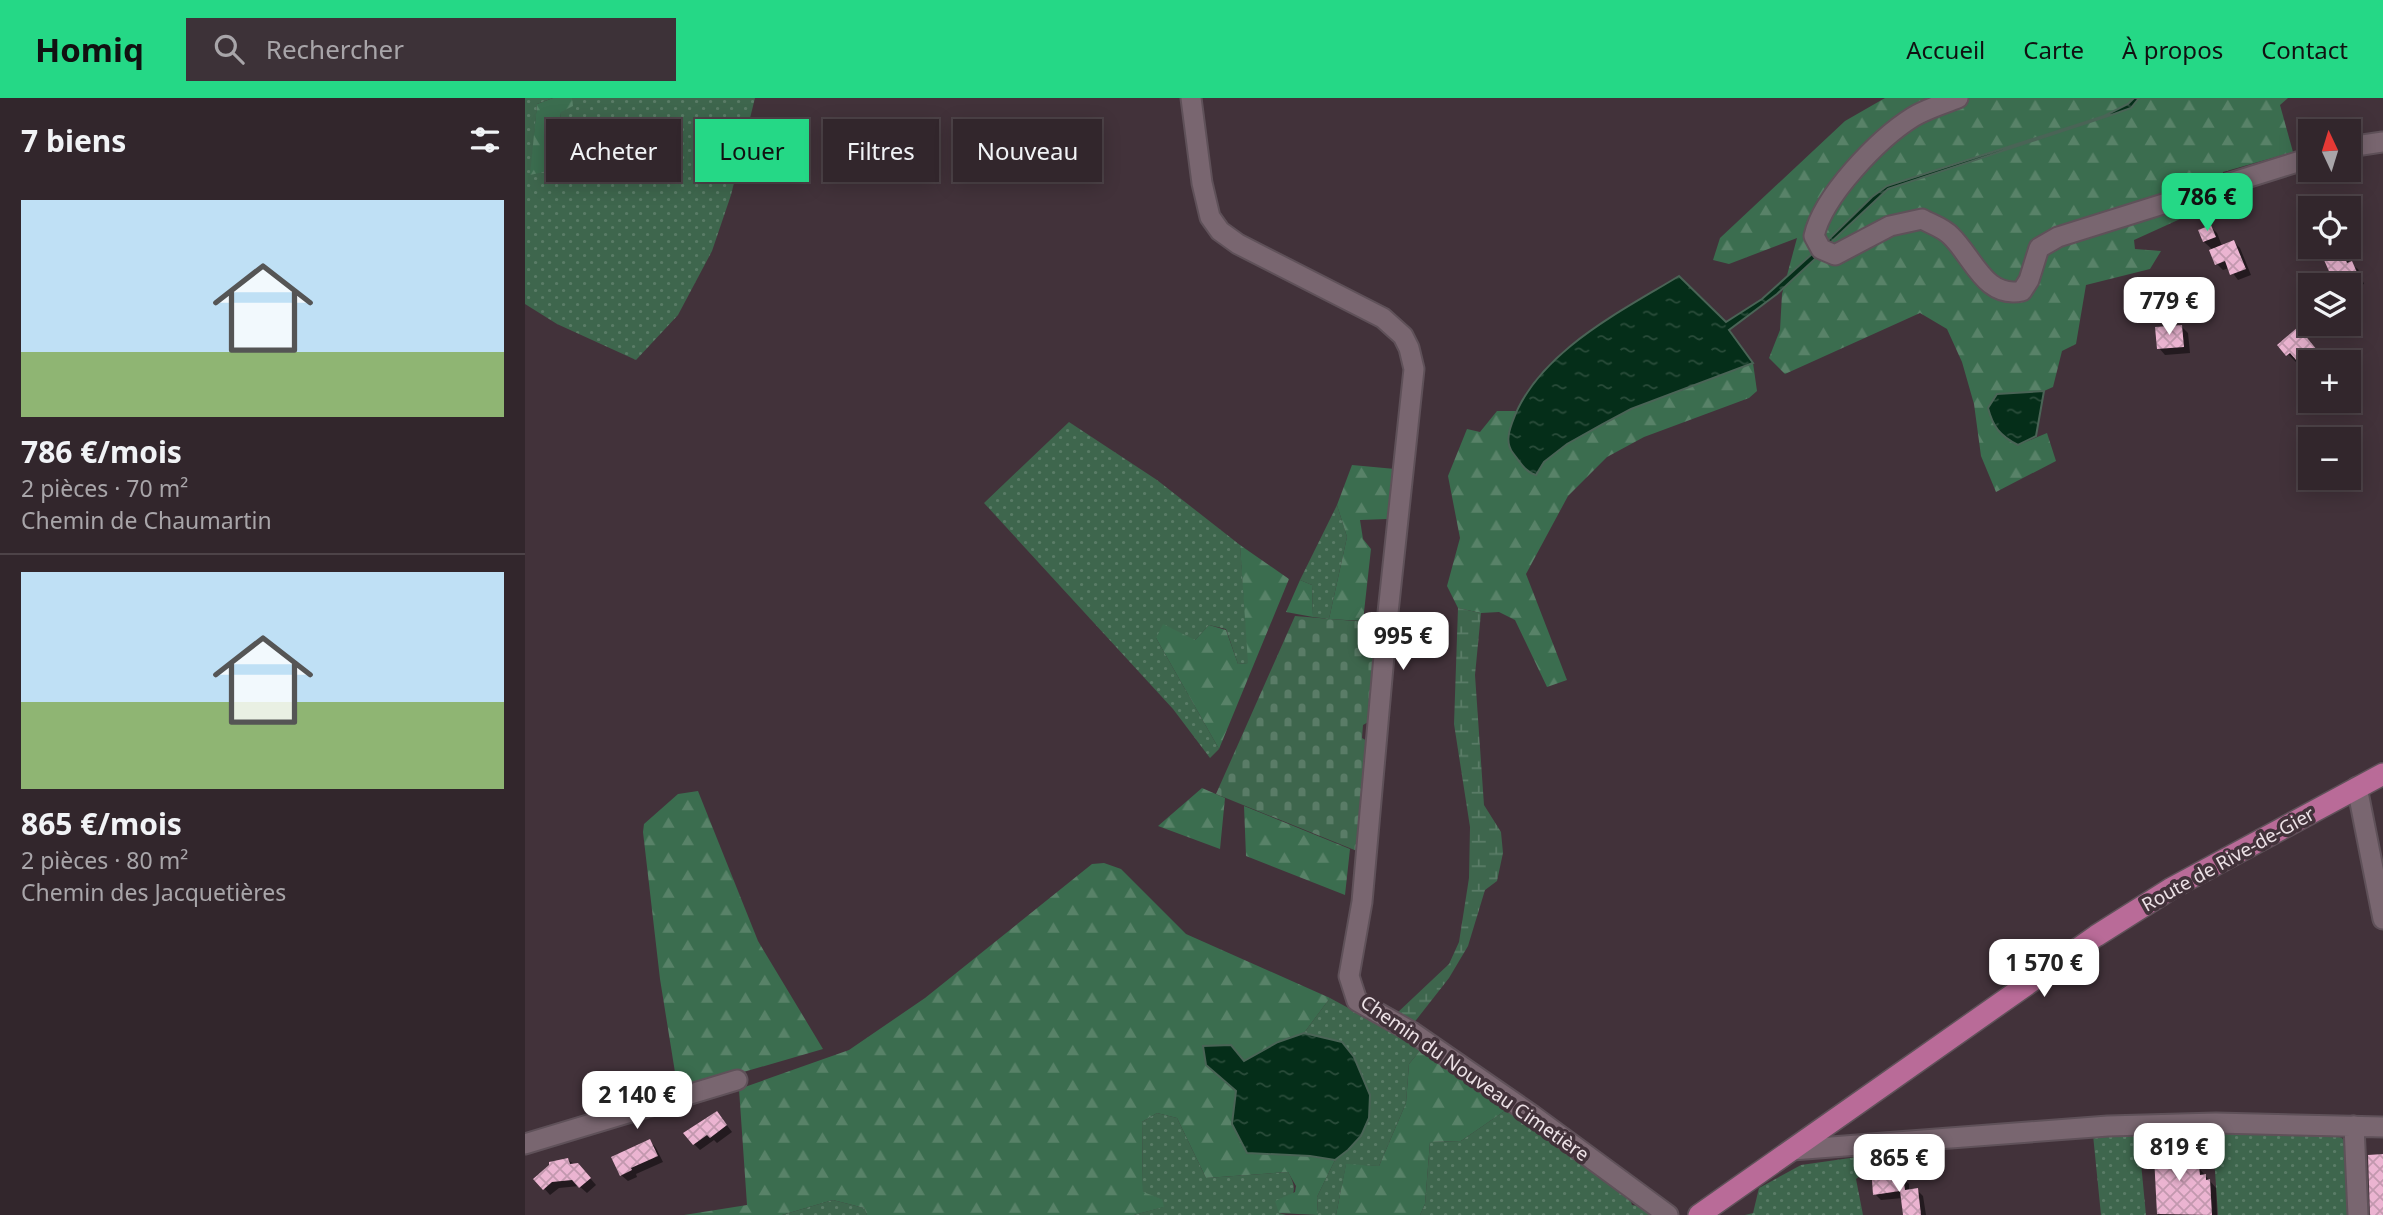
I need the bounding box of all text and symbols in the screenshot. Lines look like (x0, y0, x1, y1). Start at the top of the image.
search box (186, 18, 676, 81)
text: Homiq (35, 27, 144, 72)
icon: search (210, 30, 248, 68)
text: Rechercher (266, 31, 404, 67)
text: Accueil (1906, 33, 1985, 66)
text: Carte (2023, 33, 2084, 66)
text: À propos (2122, 33, 2223, 66)
text: Contact (2261, 33, 2348, 66)
chip: Acheter (546, 119, 681, 182)
chip: Louer (695, 119, 809, 182)
chip: Filtres (823, 119, 939, 182)
chip: Nouveau (953, 119, 1102, 182)
north arrow (2298, 119, 2361, 182)
map controls (2298, 119, 2361, 490)
text: 7 biens (21, 120, 126, 161)
icon: filters (466, 121, 504, 159)
pin: 786 € (2158, 174, 2256, 233)
text: 786 € (2178, 180, 2236, 212)
button: locate (2298, 196, 2361, 259)
icon: home (200, 245, 326, 371)
button: layers (2298, 273, 2361, 336)
pin: 779 € (2120, 278, 2218, 337)
text: 779 € (2140, 284, 2198, 316)
button: + (2298, 350, 2361, 413)
button: − (2298, 427, 2361, 490)
text: 786 €/mois (21, 431, 182, 472)
text: 2 pièces · 70 m² (21, 472, 188, 504)
text: Chemin de Chaumartin (21, 504, 272, 536)
pin: 995 € (1354, 612, 1452, 672)
icon: home (200, 617, 326, 743)
text: 995 € (1374, 619, 1432, 651)
street label: Route de Rive-de-Gier (2137, 801, 2319, 917)
text: 865 €/mois (21, 803, 182, 844)
text: 2 pièces · 80 m² (21, 844, 188, 876)
text: Chemin des Jacquetières (21, 876, 286, 908)
pin: 1 570 € (1979, 940, 2109, 999)
text: 1 570 € (2005, 946, 2083, 978)
street label: Chemin du Nouveau Cimetière (1355, 989, 1595, 1167)
pin: 2 140 € (572, 1072, 702, 1131)
text: 2 140 € (598, 1078, 676, 1110)
pin: 819 € (2130, 1124, 2228, 1183)
text: 819 € (2150, 1130, 2208, 1162)
pin: 865 € (1850, 1134, 1948, 1194)
text: 865 € (1870, 1141, 1928, 1173)

